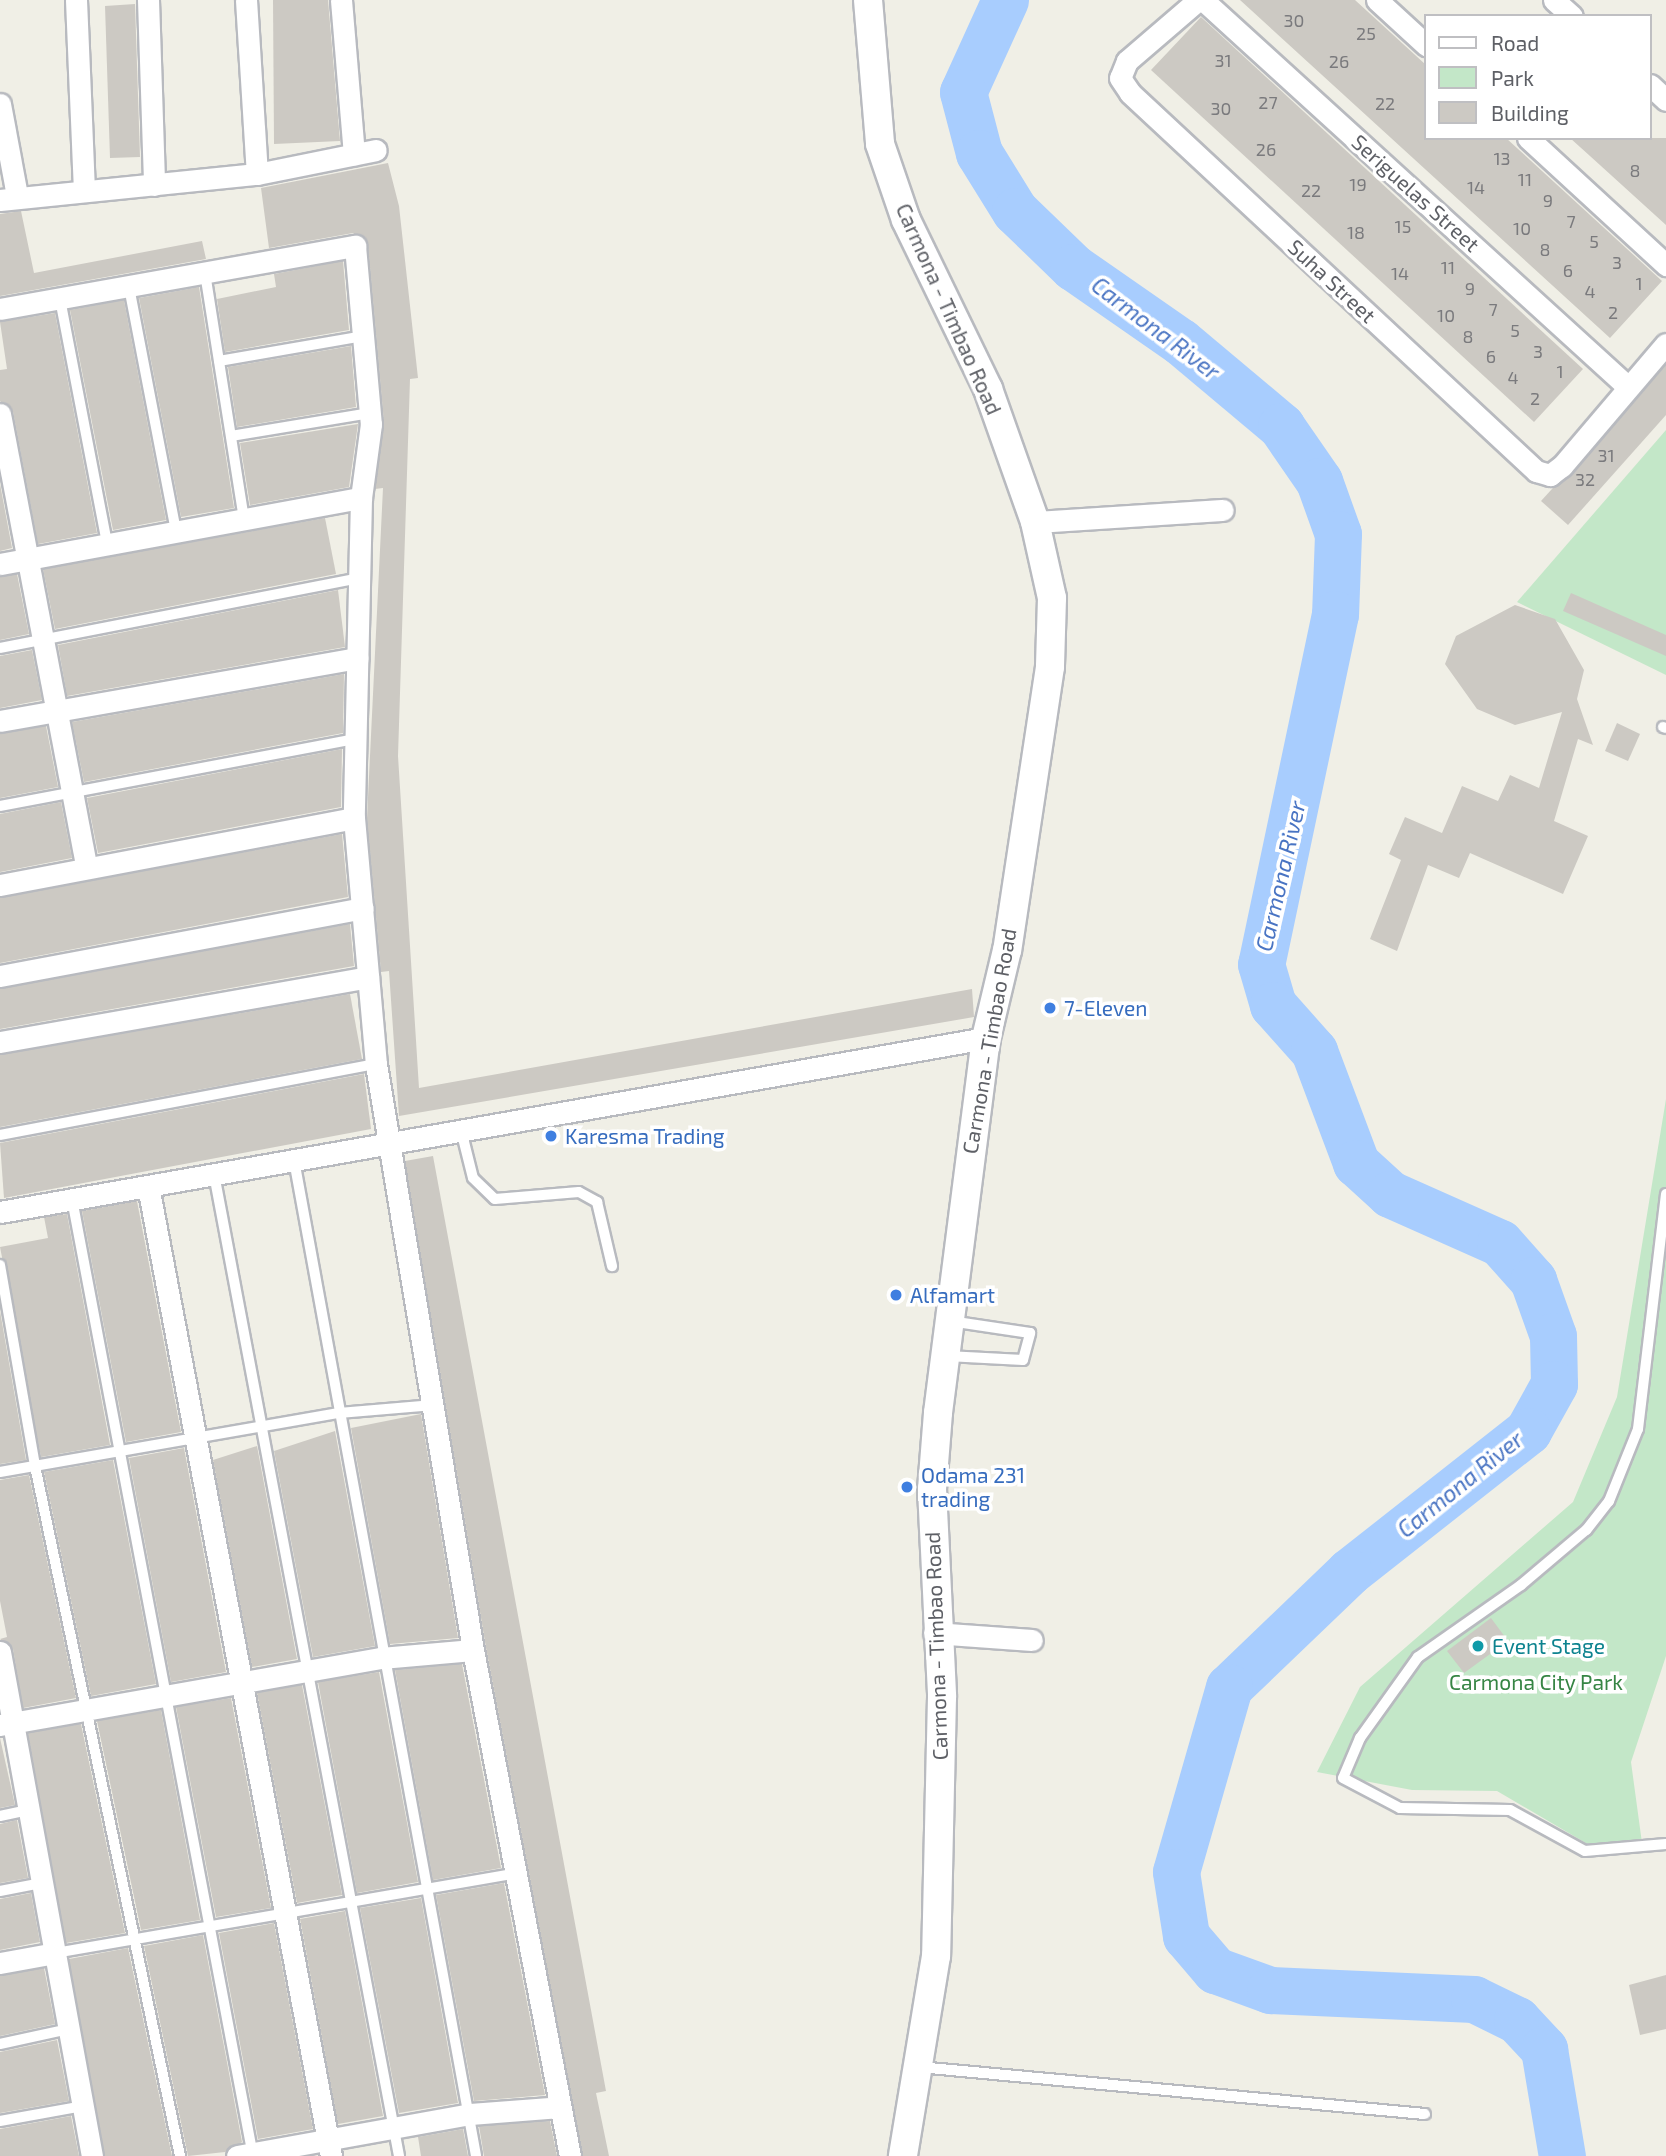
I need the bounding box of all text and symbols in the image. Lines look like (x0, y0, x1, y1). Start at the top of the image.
house number: 30 (1284, 9, 1304, 31)
legend (1424, 14, 1652, 140)
house number: 25 (1356, 22, 1376, 44)
text: Road (1491, 30, 1539, 55)
house number: 31 (1214, 49, 1232, 71)
house number: 26 (1329, 50, 1349, 72)
text: Park (1491, 65, 1534, 90)
house number: 27 (1258, 91, 1278, 113)
house number: 22 (1375, 92, 1395, 114)
house number: 30 (1211, 97, 1231, 119)
text: Building (1491, 100, 1569, 125)
street label: Seriguelas Street (1347, 129, 1485, 257)
house number: 26 (1256, 138, 1276, 160)
house number: 13 (1493, 147, 1511, 169)
house number: 8 (1630, 159, 1640, 181)
house number: 11 (1518, 168, 1532, 190)
house number: 19 (1349, 173, 1367, 195)
house number: 14 (1467, 176, 1485, 198)
house number: 22 (1301, 179, 1321, 201)
house number: 9 (1543, 189, 1553, 211)
street label: Carmona - Timbao Road (891, 199, 1007, 419)
house number: 7 (1566, 210, 1576, 232)
house number: 15 (1395, 215, 1411, 237)
house number: 10 (1513, 217, 1531, 239)
house number: 18 (1347, 221, 1365, 243)
house number: 5 (1589, 230, 1599, 252)
street label: Suha Street (1283, 234, 1381, 328)
house number: 8 (1540, 238, 1550, 260)
house number: 3 (1612, 251, 1622, 273)
house number: 11 (1441, 256, 1455, 278)
house number: 6 (1563, 259, 1573, 281)
house number: 14 (1391, 262, 1409, 284)
water label: Carmona River (1086, 271, 1226, 385)
house number: 1 (1635, 272, 1643, 294)
house number: 9 (1465, 277, 1475, 299)
house number: 4 (1584, 280, 1596, 302)
house number: 7 (1488, 298, 1498, 320)
house number: 2 (1608, 301, 1618, 323)
house number: 10 (1437, 304, 1455, 326)
house number: 5 (1510, 319, 1520, 341)
house number: 8 (1463, 325, 1473, 347)
house number: 3 (1533, 340, 1543, 362)
house number: 6 (1486, 345, 1496, 367)
house number: 1 (1556, 360, 1564, 382)
house number: 4 (1507, 366, 1519, 388)
house number: 2 (1530, 387, 1540, 409)
house number: 31 (1597, 444, 1615, 466)
house number: 32 (1575, 468, 1595, 490)
water label: Carmona River (1249, 798, 1311, 954)
street label: Carmona - Timbao Road (957, 926, 1021, 1156)
place label: 7-Eleven (1064, 995, 1147, 1021)
marker: 7-Eleven (1042, 1000, 1058, 1016)
place label: Karesma Trading (565, 1123, 725, 1149)
marker: Karesma Trading (543, 1128, 559, 1144)
place label: Alfamart (910, 1282, 995, 1308)
marker: Alfamart (888, 1287, 904, 1303)
water label: Carmona River (1392, 1425, 1528, 1543)
place label: Odama 231 trading (921, 1462, 1025, 1512)
marker: Odama 231 trading (899, 1479, 915, 1495)
street label: Carmona - Timbao Road (919, 1531, 953, 1761)
place label: Event Stage (1492, 1633, 1605, 1659)
marker: Event Stage (1470, 1638, 1486, 1654)
park label: Carmona City Park (1449, 1669, 1623, 1695)

